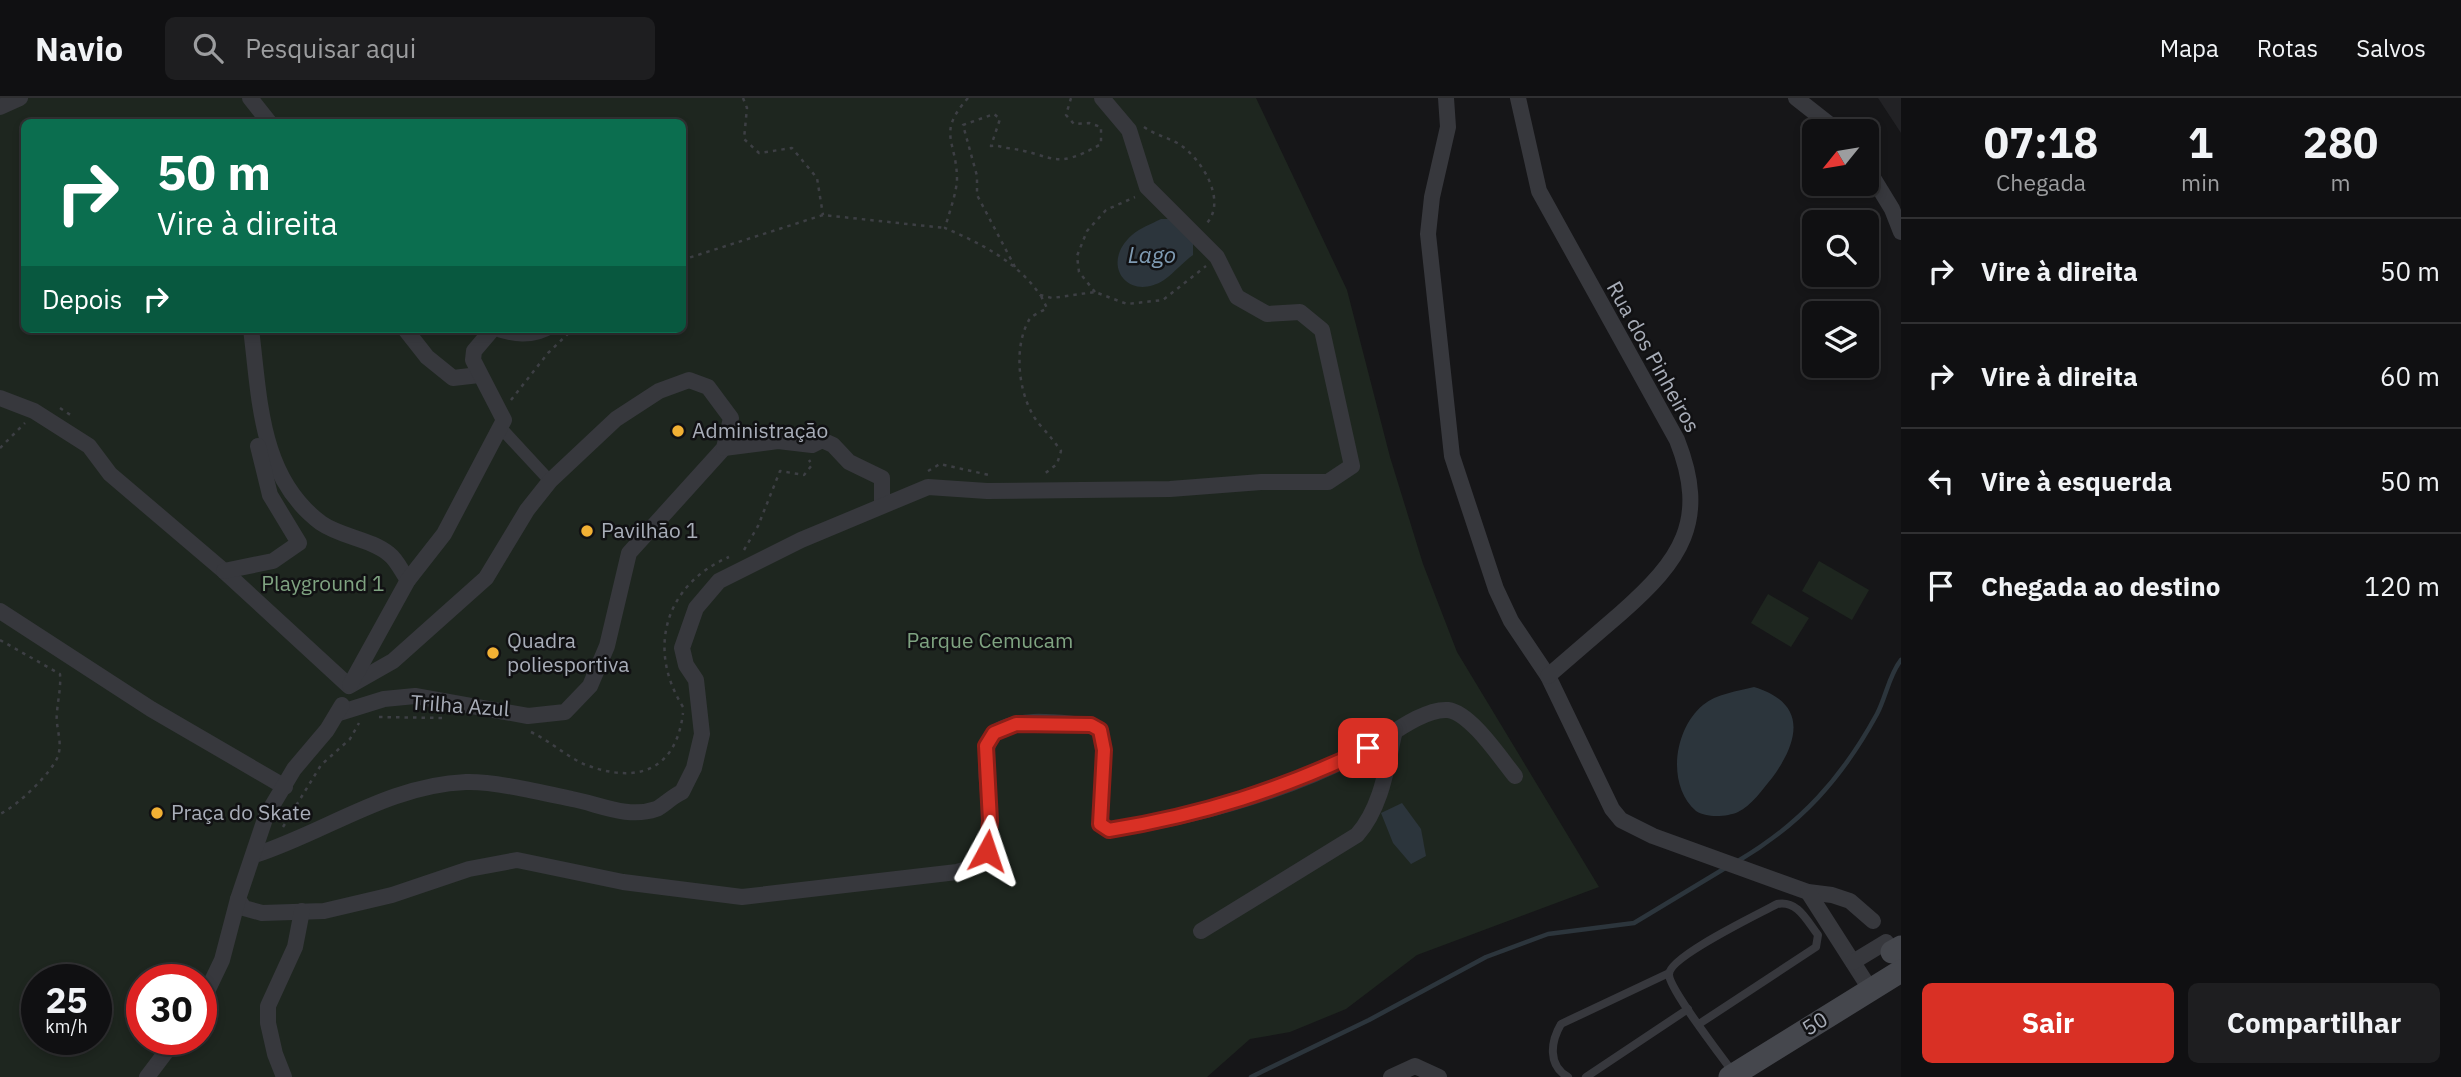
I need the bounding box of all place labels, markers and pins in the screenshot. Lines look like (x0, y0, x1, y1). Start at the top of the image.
place label: Administração (692, 416, 828, 444)
marker: Administração (670, 423, 686, 439)
place label: Pavilhão 1 (601, 516, 698, 544)
marker: Pavilhão 1 (579, 523, 595, 539)
place label: Quadra poliesportiva (507, 626, 629, 678)
marker: Quadra poliesportiva (485, 645, 501, 661)
pin (1338, 718, 1398, 778)
place label: Praça do Skate (171, 798, 311, 826)
marker: Praça do Skate (149, 805, 165, 821)

